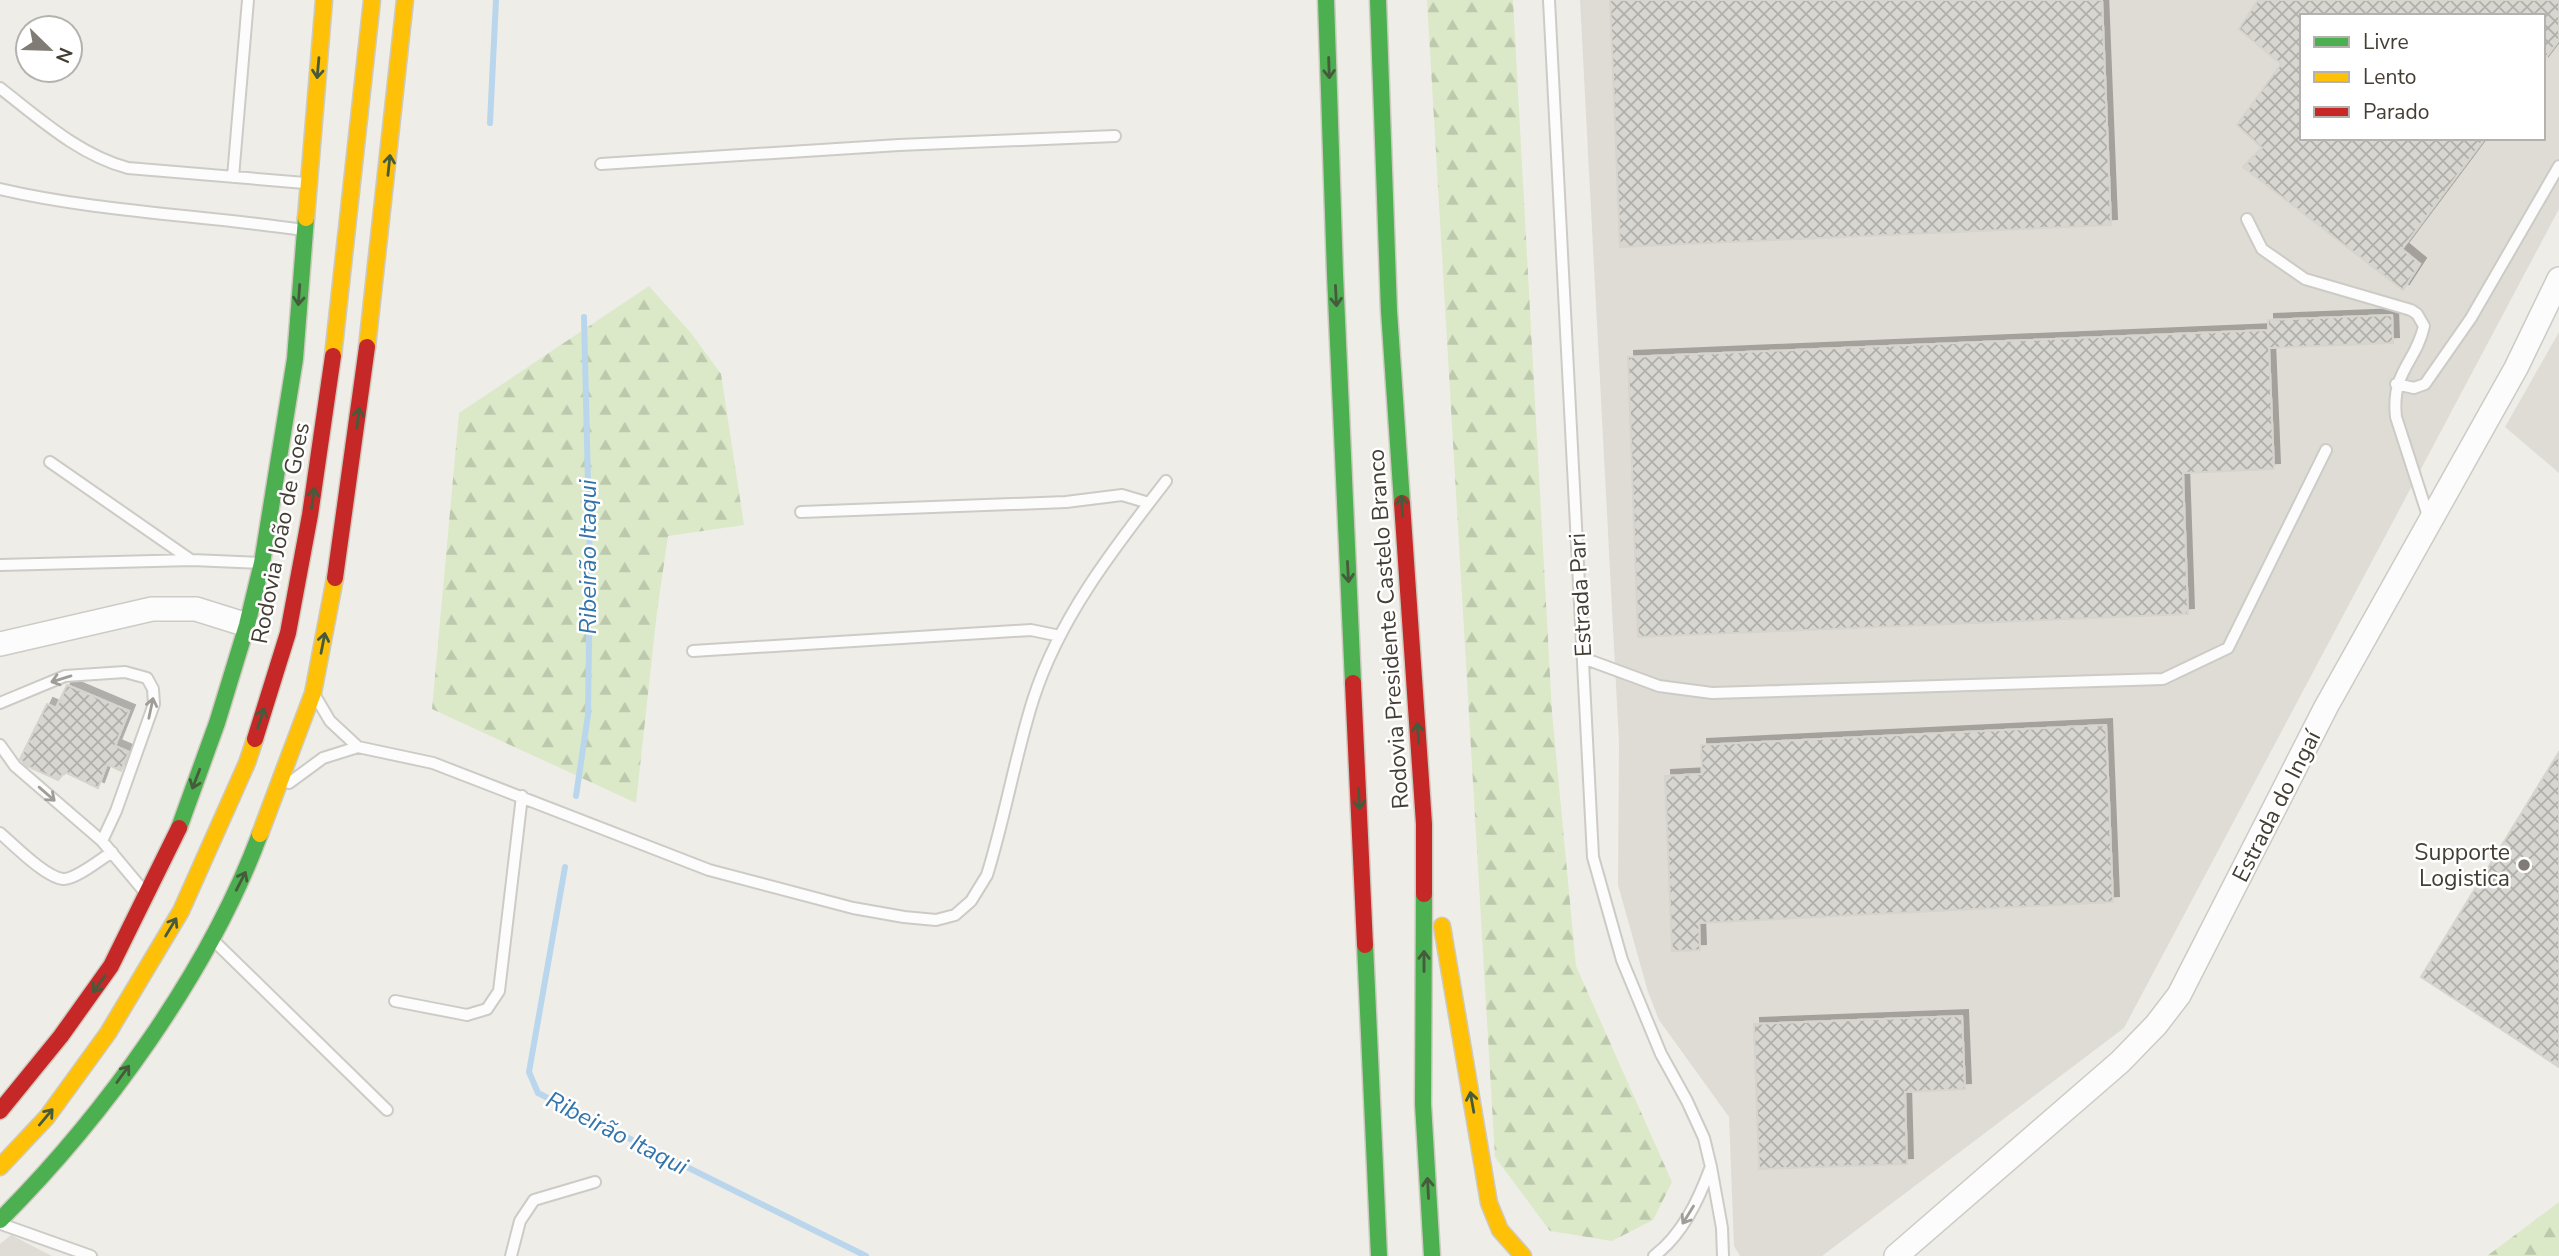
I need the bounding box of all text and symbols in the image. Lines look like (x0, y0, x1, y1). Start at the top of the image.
north arrow (14, 14, 84, 84)
legend (2300, 14, 2545, 140)
text: Livre (2363, 28, 2409, 56)
text: N (49, 44, 78, 67)
one-way arrow (311, 56, 324, 79)
one-way arrow (1322, 56, 1335, 79)
text: Lento (2363, 63, 2416, 91)
text: Parado (2363, 98, 2429, 126)
one-way arrow (382, 154, 395, 176)
one-way arrow (292, 283, 305, 305)
one-way arrow (1329, 284, 1342, 307)
one-way arrow (351, 408, 364, 430)
street label: Rodovia João de Goes (244, 420, 317, 646)
street label: Rodovia Presidente Castelo Branco (1360, 448, 1417, 810)
water label: Ribeirão Itaqui (572, 479, 604, 634)
one-way arrow (307, 487, 320, 509)
one-way arrow (1396, 495, 1409, 518)
street label: Estrada Pari (1562, 532, 1599, 658)
one-way arrow (1342, 560, 1355, 583)
one-way arrow (316, 632, 330, 655)
one-way arrow (50, 673, 72, 686)
one-way arrow (145, 698, 158, 720)
one-way arrow (255, 708, 268, 730)
one-way arrow (1411, 722, 1424, 745)
street label: Estrada do Ingaí (2225, 724, 2329, 887)
one-way arrow (189, 768, 202, 789)
one-way arrow (38, 786, 56, 802)
one-way arrow (1352, 787, 1365, 810)
place label: Supporte Logistica (2414, 837, 2510, 894)
marker: Supporte Logistica (2516, 857, 2532, 873)
one-way arrow (235, 871, 249, 892)
one-way arrow (165, 918, 179, 938)
one-way arrow (1417, 949, 1431, 972)
one-way arrow (91, 974, 106, 993)
one-way arrow (115, 1065, 130, 1084)
water label: Ribeirão Itaqui (541, 1084, 694, 1183)
one-way arrow (1465, 1091, 1478, 1114)
one-way arrow (38, 1108, 54, 1126)
one-way arrow (1422, 1177, 1435, 1200)
one-way arrow (1681, 1205, 1696, 1224)

